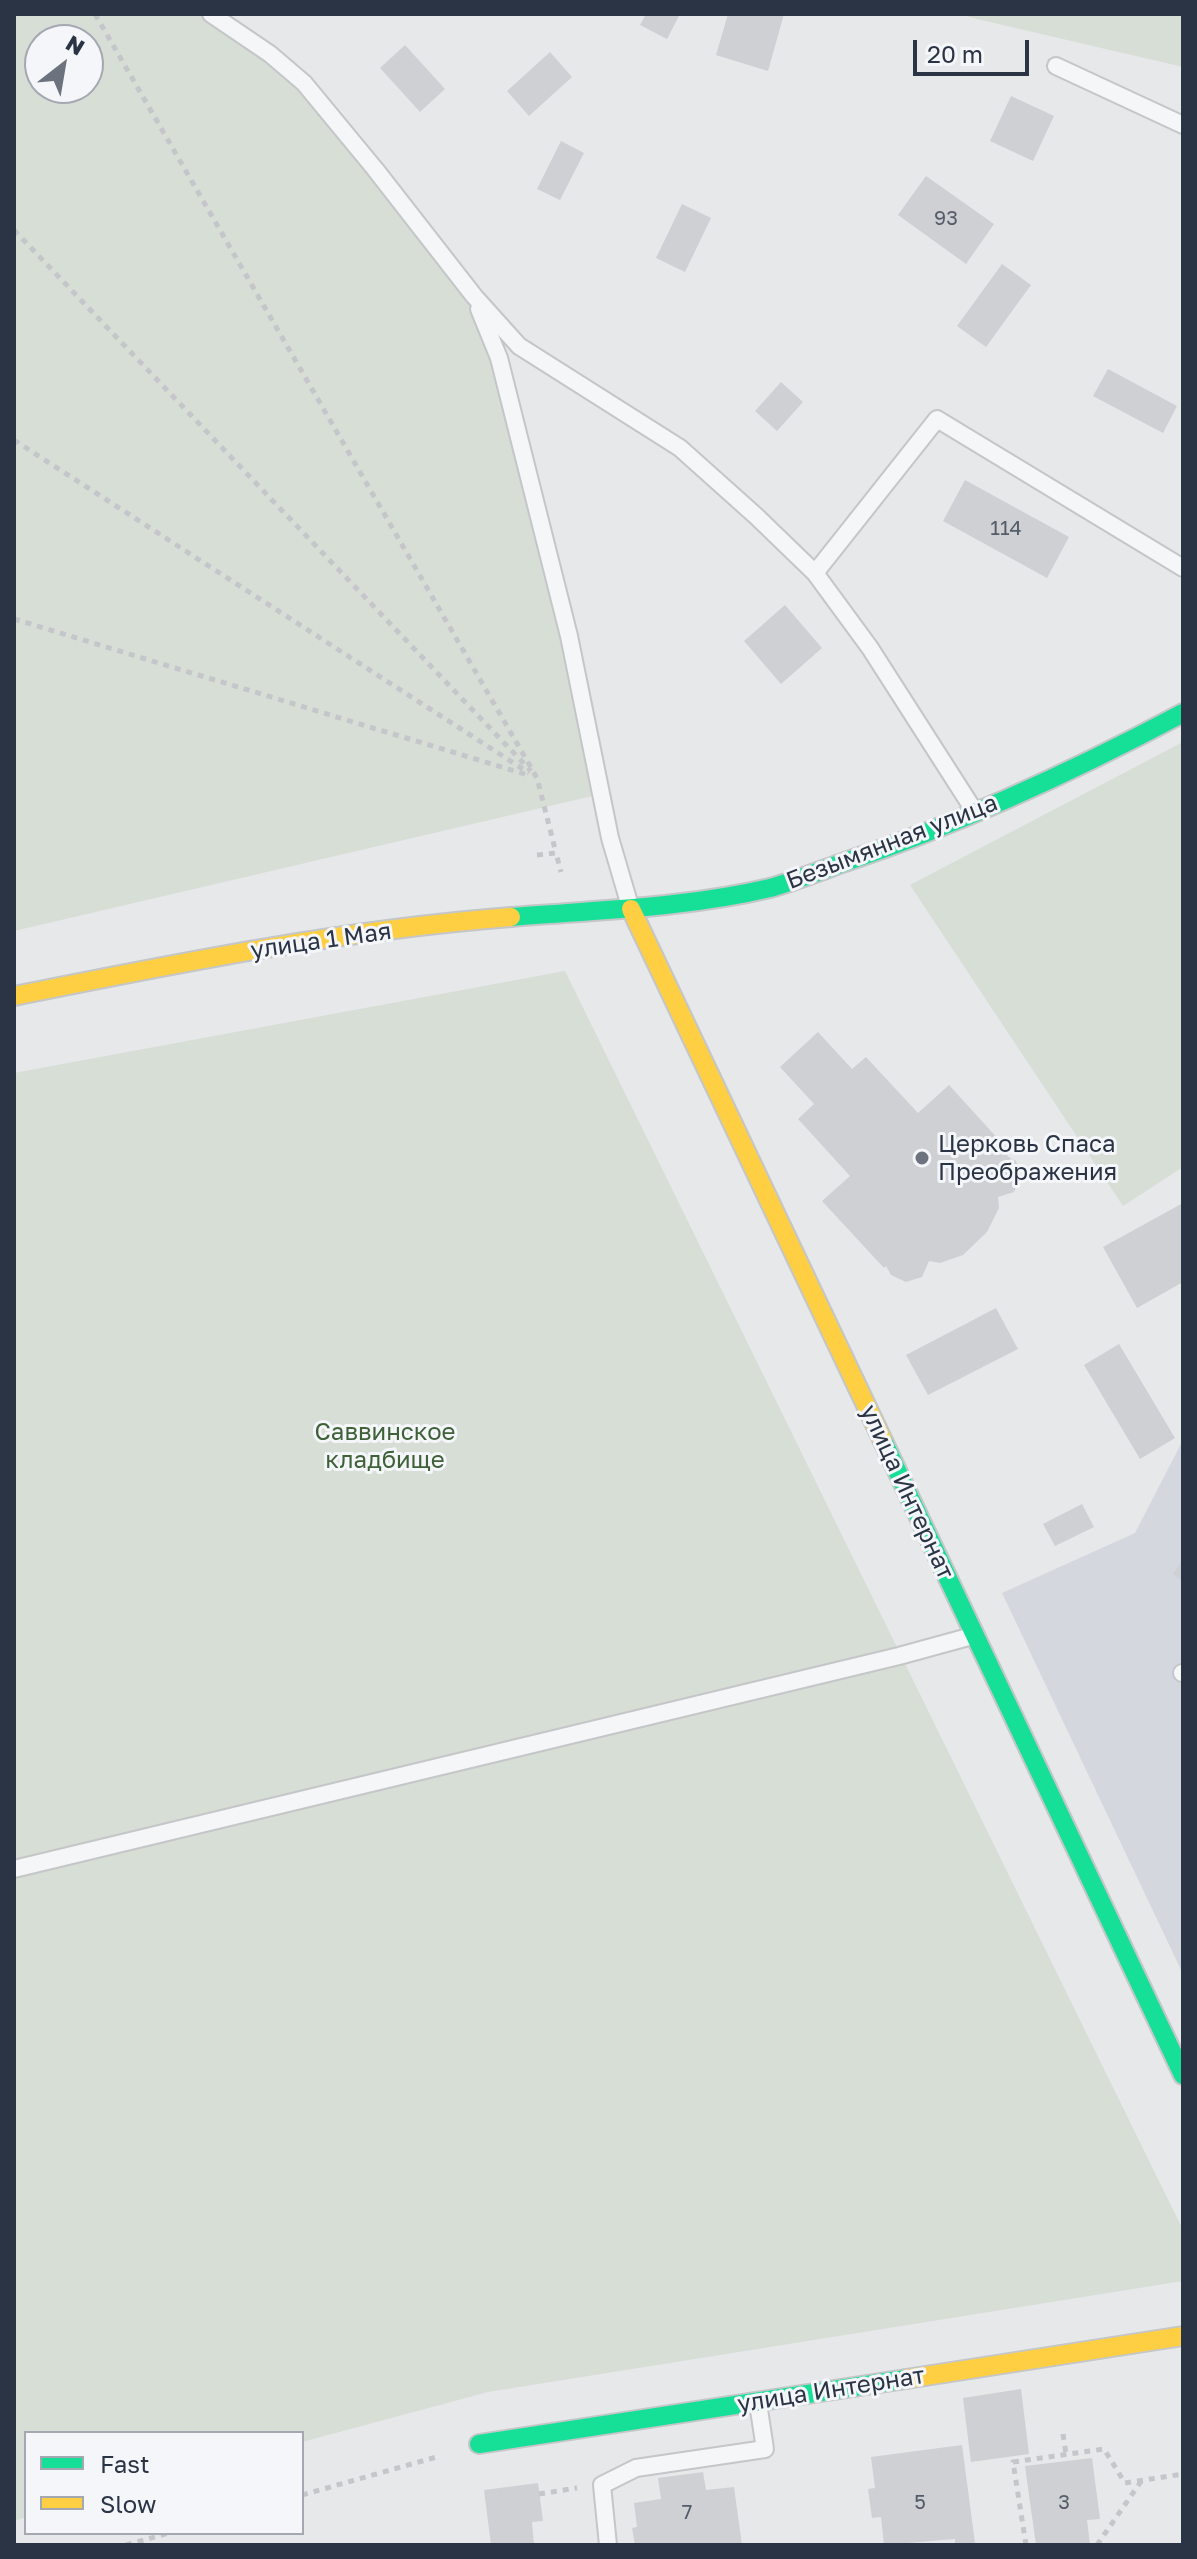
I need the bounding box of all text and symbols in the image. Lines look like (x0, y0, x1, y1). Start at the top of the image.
north arrow (24, 24, 104, 104)
scale bar (917, 24, 1033, 74)
text: N (61, 29, 90, 61)
text: 20 m (927, 39, 983, 68)
house number: 93 (934, 207, 958, 231)
house number: 114 (990, 517, 1022, 541)
street label: Безымянная улица (782, 788, 1002, 896)
street label: улица 1 Мая (249, 917, 393, 965)
place label: Церковь Спаса Преображения (938, 1130, 1117, 1186)
marker: Церковь Спаса Преображения (913, 1149, 931, 1167)
street label: улица Интернат (854, 1400, 960, 1584)
park label: Саввинское кладбище (315, 1418, 455, 1474)
street label: улица Интернат (735, 2361, 927, 2419)
legend (24, 2431, 304, 2535)
text: Fast (100, 2449, 150, 2478)
text: Slow (100, 2489, 156, 2518)
house number: 5 (914, 2491, 926, 2515)
house number: 3 (1058, 2491, 1070, 2515)
house number: 7 (682, 2501, 692, 2525)

